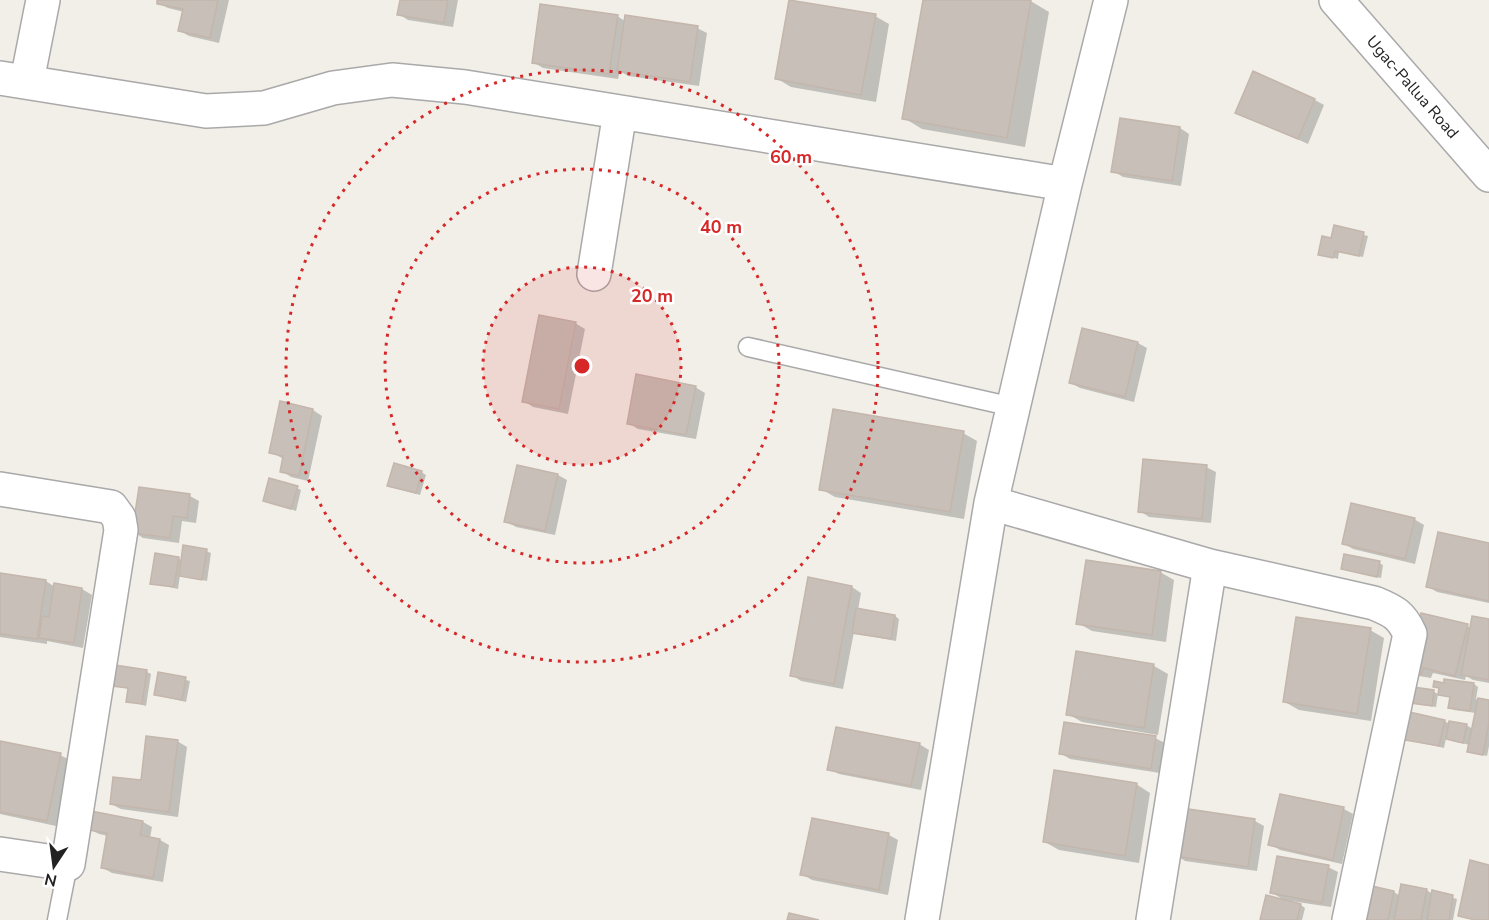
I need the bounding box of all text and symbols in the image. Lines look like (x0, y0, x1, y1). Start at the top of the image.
street label: Ugac-Pallua Road (1361, 31, 1463, 144)
text: 60 m (770, 145, 812, 169)
text: 40 m (700, 215, 742, 239)
text: 20 m (631, 284, 673, 308)
centre of rings (572, 356, 592, 376)
north arrow (24, 836, 84, 896)
text: N (43, 868, 59, 892)

